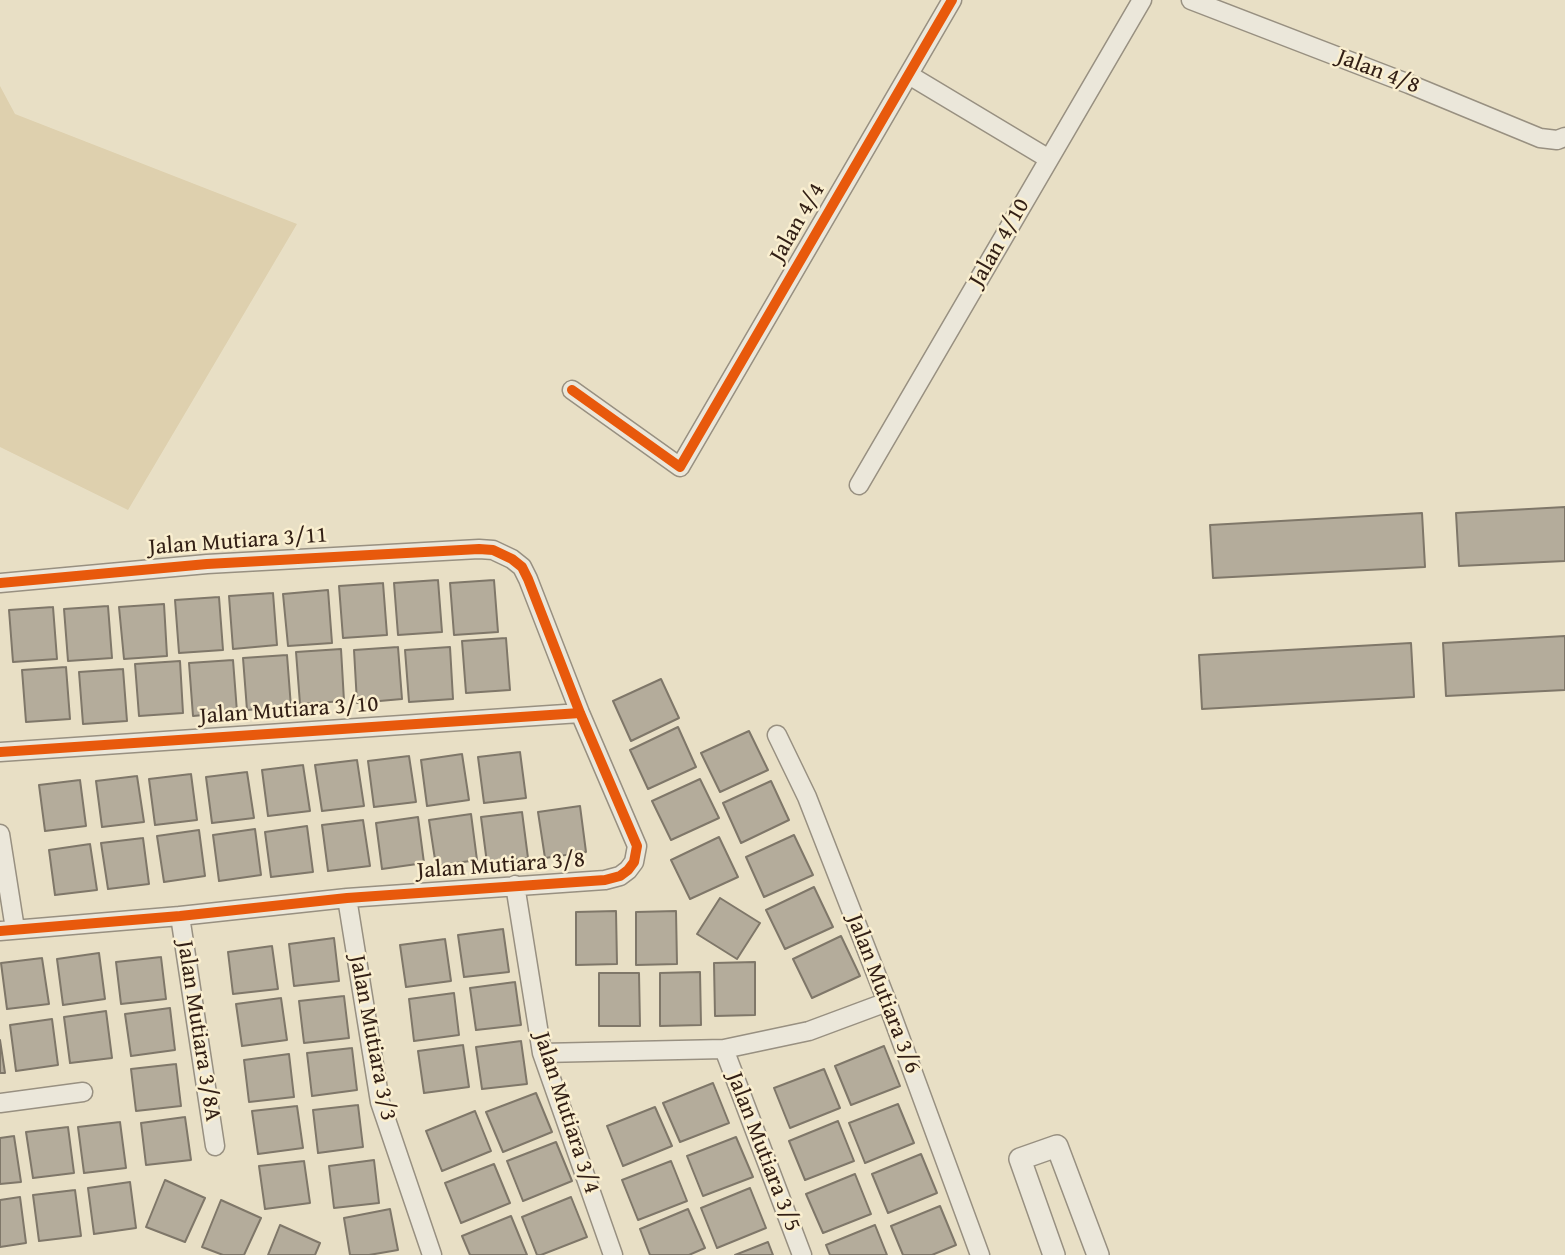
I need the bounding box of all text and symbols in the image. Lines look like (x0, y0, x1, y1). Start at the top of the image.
street label: Jalan 4/8 (1333, 44, 1423, 100)
street label: Jalan 4/4 (764, 179, 832, 267)
street label: Jalan 4/10 (964, 194, 1036, 292)
street label: Jalan Mutiara 3/11 (148, 522, 328, 562)
street label: Jalan Mutiara 3/10 (199, 691, 379, 731)
street label: Jalan Mutiara 3/8 (416, 846, 586, 886)
street label: Jalan Mutiara 3/6 (840, 910, 926, 1078)
street label: Jalan Mutiara 3/8A (170, 939, 226, 1123)
street label: Jalan Mutiara 3/3 (342, 953, 402, 1123)
street label: Jalan Mutiara 3/4 (527, 1029, 605, 1197)
street label: Jalan Mutiara 3/5 (720, 1068, 806, 1236)

